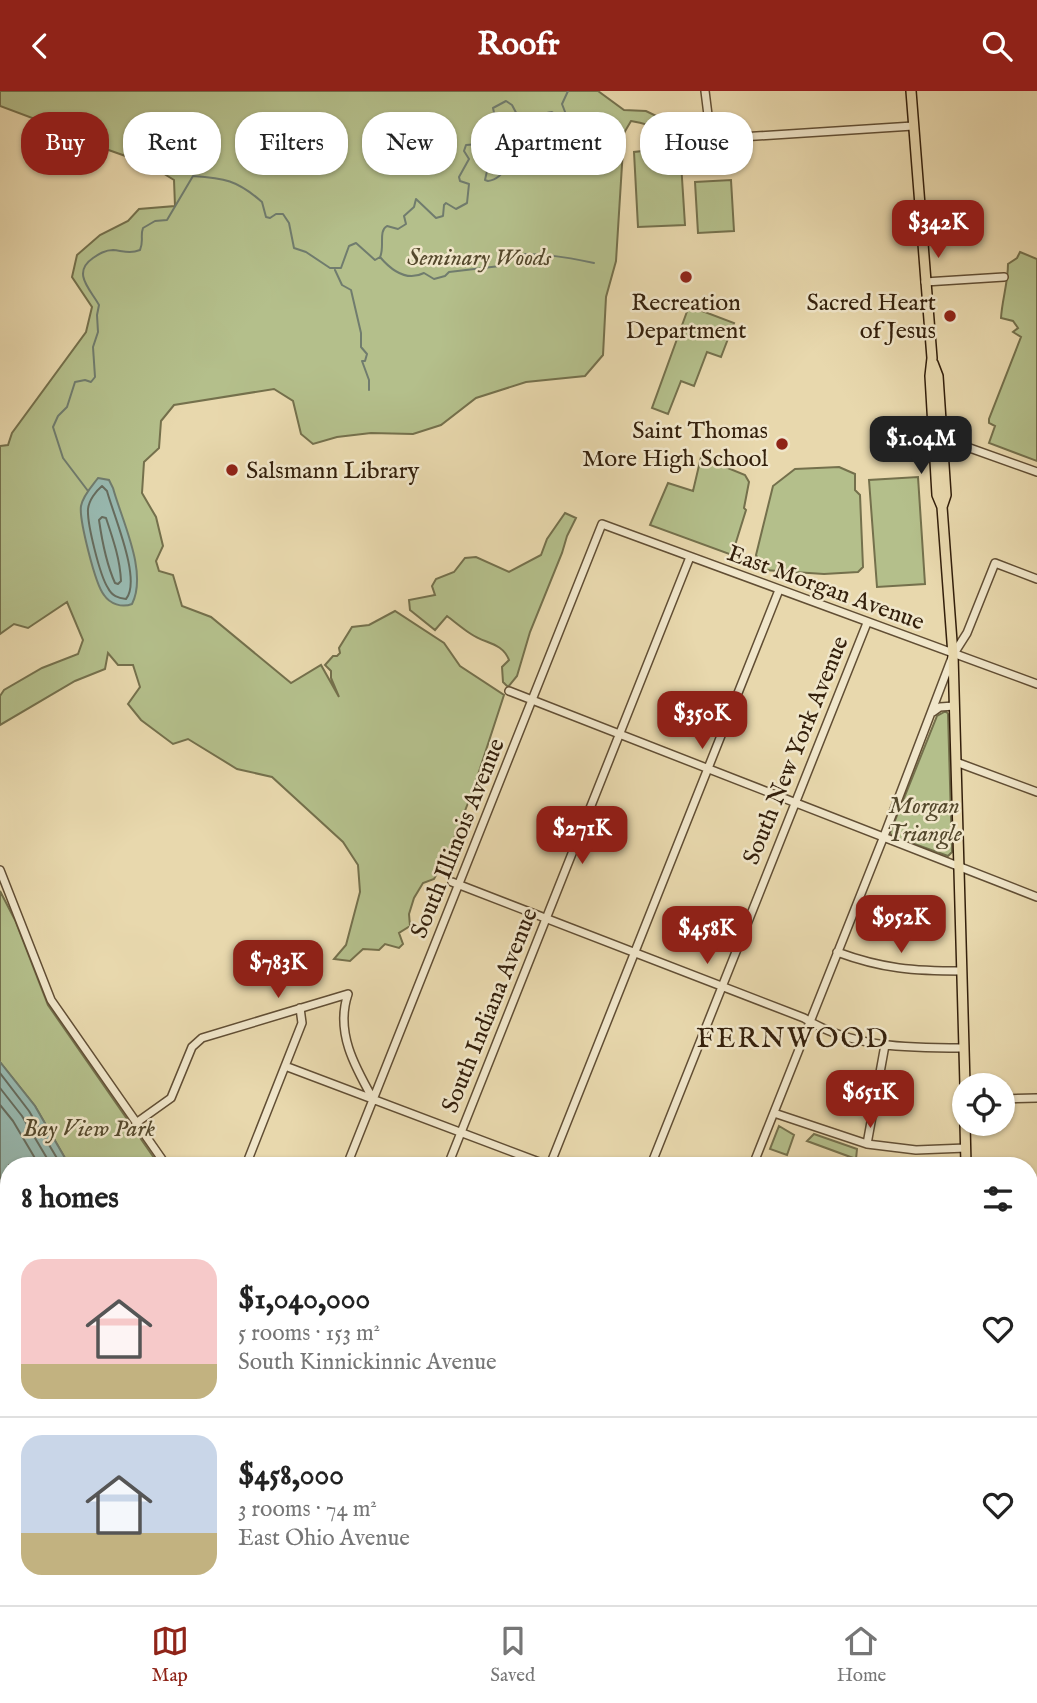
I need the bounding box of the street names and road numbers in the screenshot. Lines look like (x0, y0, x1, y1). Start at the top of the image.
street label: East Morgan Avenue (723, 538, 928, 638)
street label: South New York Avenue (736, 632, 856, 869)
street label: South Illinois Avenue (404, 734, 513, 943)
street label: South Indiana Avenue (435, 904, 546, 1118)

